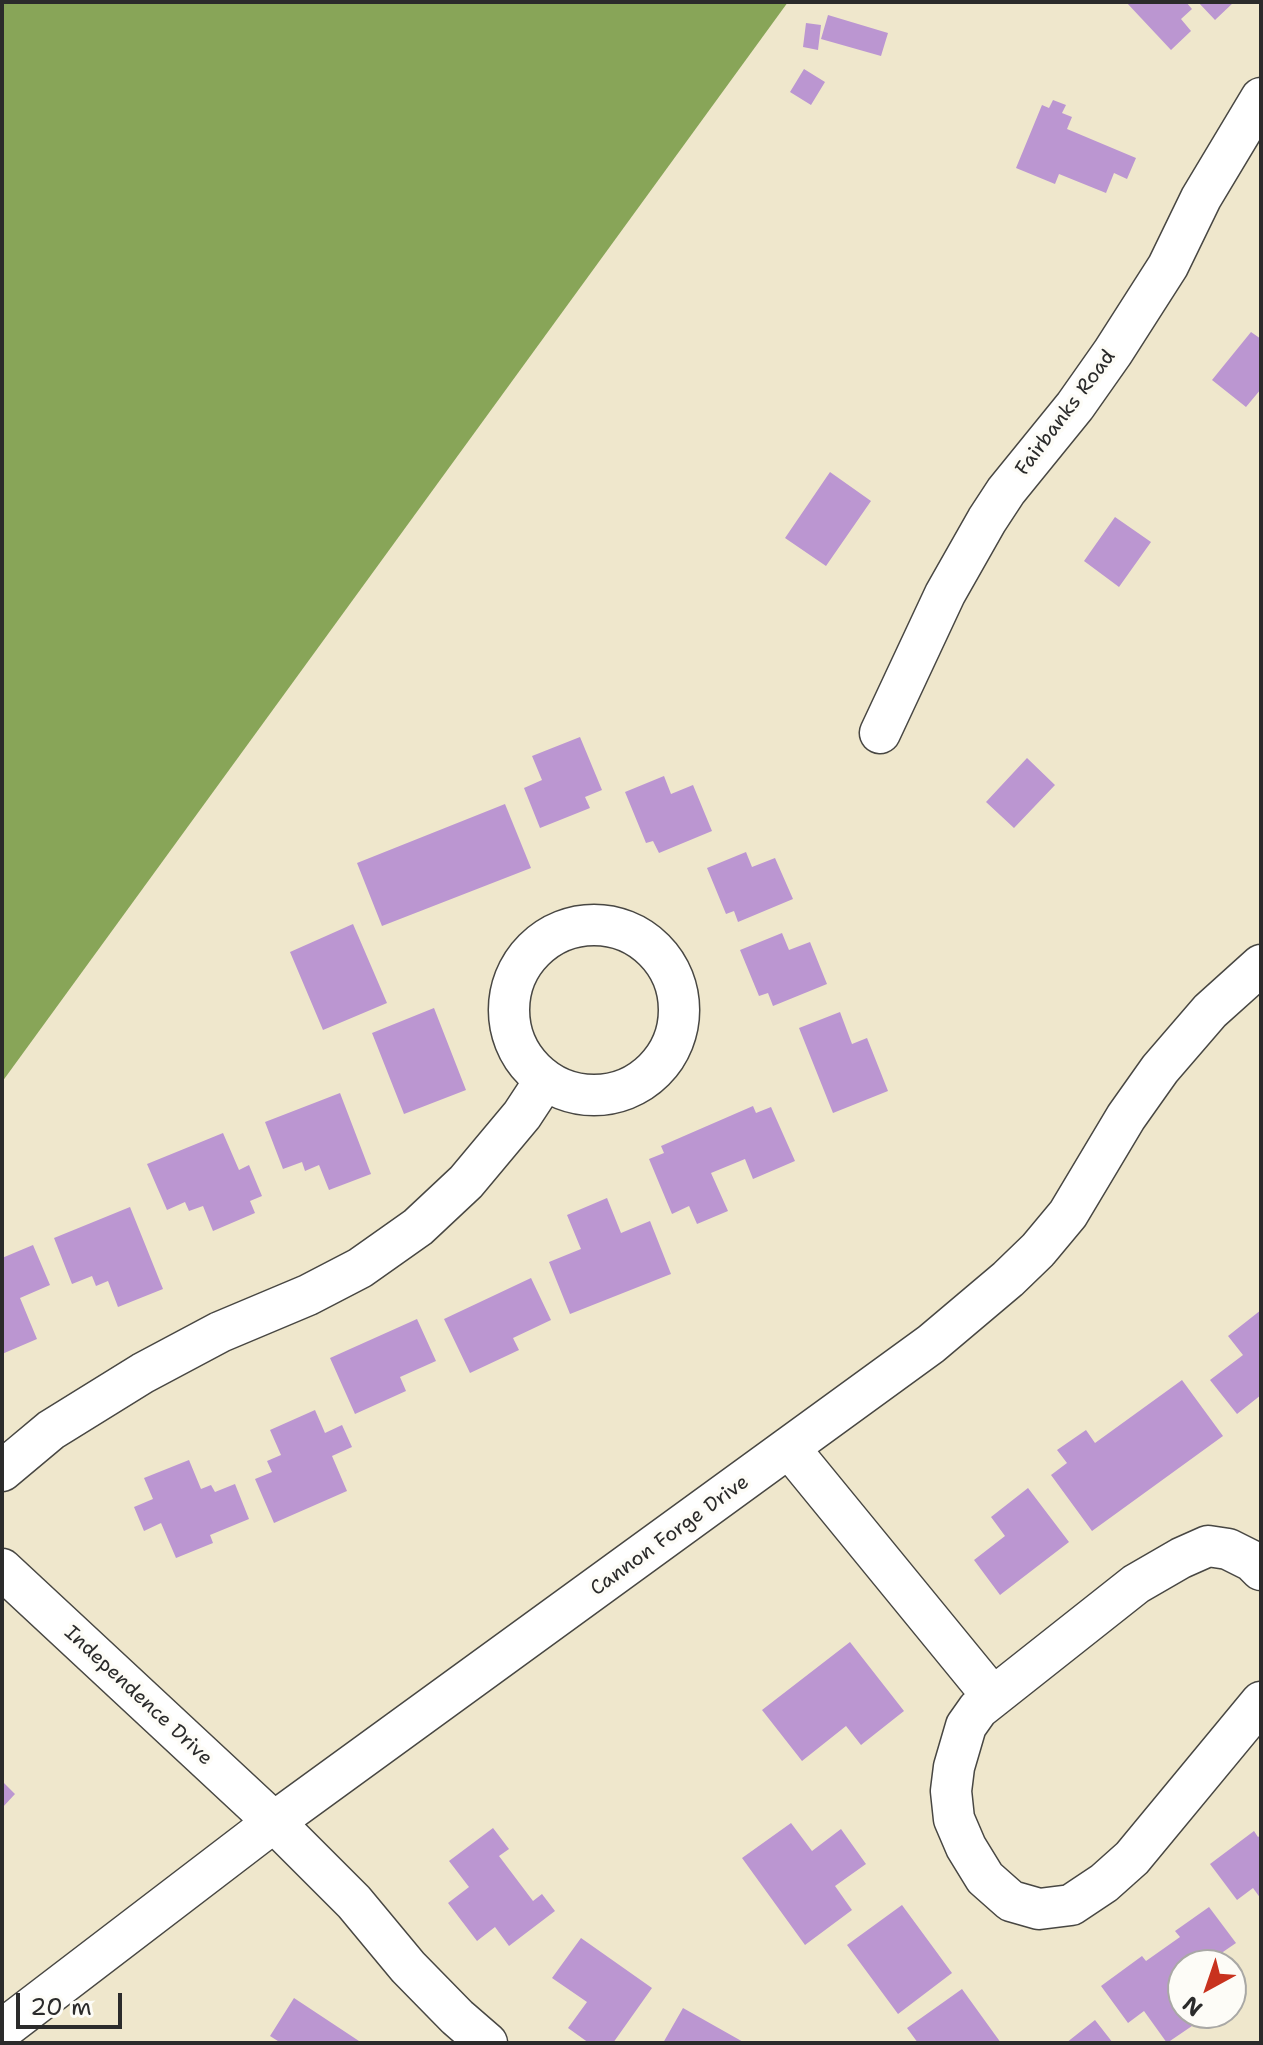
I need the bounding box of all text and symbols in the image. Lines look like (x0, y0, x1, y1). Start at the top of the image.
street label: Fairbanks Road (1011, 345, 1121, 481)
street label: Cannon Forge Drive (586, 1470, 754, 1602)
street label: Independence Drive (59, 1621, 217, 1771)
north arrow (1167, 1949, 1247, 2029)
scale bar (20, 1977, 126, 2027)
text: N (1177, 1990, 1209, 2023)
text: 20 m (30, 1991, 92, 2023)

